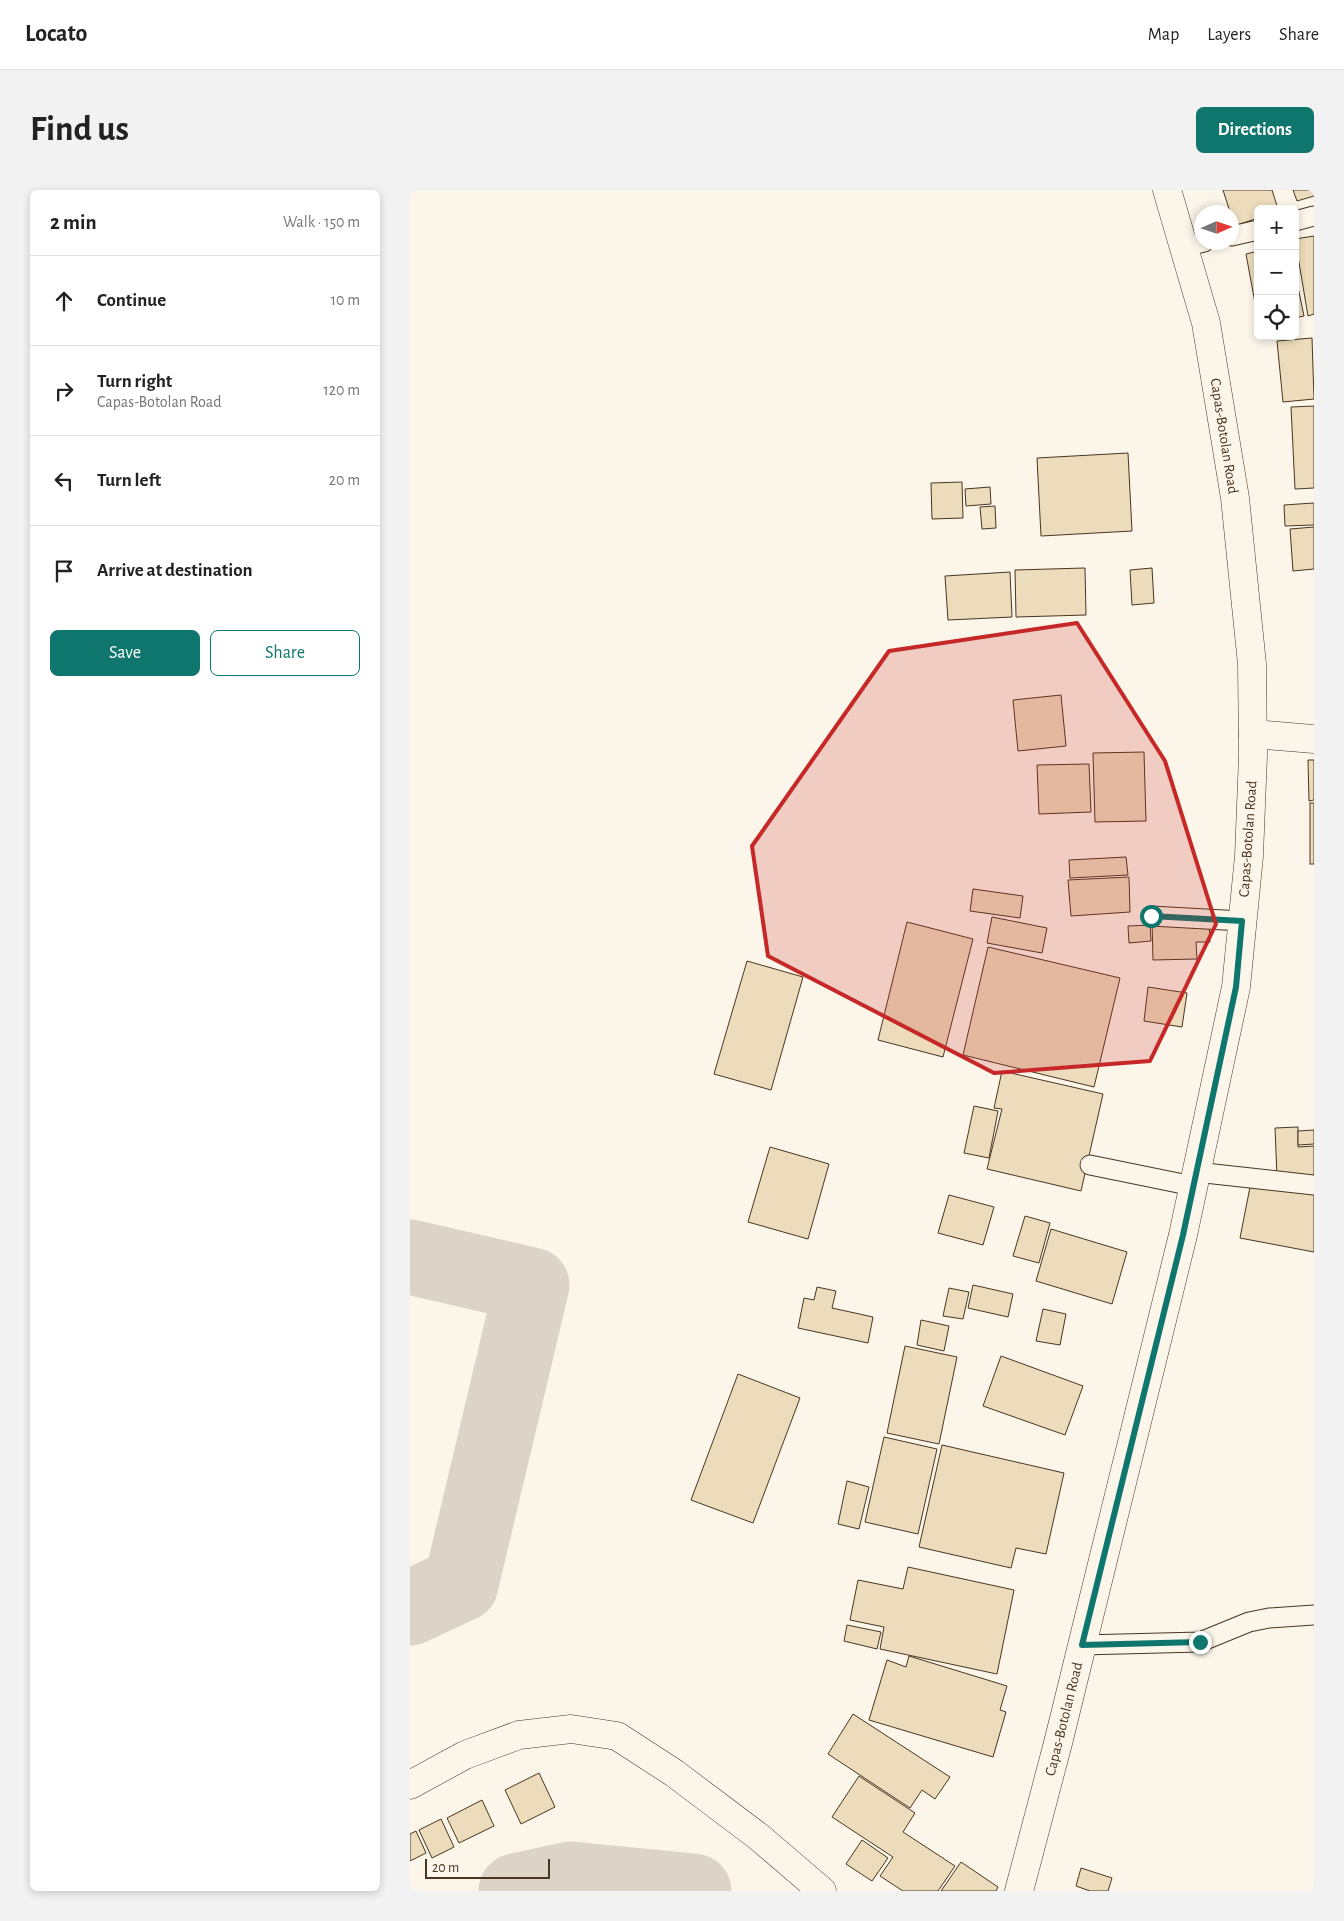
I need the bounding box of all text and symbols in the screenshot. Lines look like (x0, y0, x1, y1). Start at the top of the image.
text: Locato (25, 22, 87, 46)
text: Map (1148, 26, 1179, 44)
text: Layers (1207, 26, 1251, 44)
text: Share (1279, 26, 1319, 44)
button: Directions (1196, 107, 1314, 153)
text: Find us (30, 112, 129, 147)
north arrow (1194, 205, 1239, 250)
map controls (1254, 205, 1299, 340)
button: + (1254, 205, 1299, 250)
text: 2 min (50, 212, 97, 233)
text: Walk · 150 m (283, 214, 360, 230)
button: − (1254, 250, 1299, 295)
icon: ahead (50, 287, 78, 315)
text: Continue (97, 291, 166, 310)
text: 10 m (331, 292, 360, 308)
button: locate (1254, 295, 1299, 340)
text: Turn right (97, 372, 172, 391)
icon: right (50, 377, 78, 405)
street label: Capas-Botolan Road (1207, 377, 1241, 495)
text: 120 m (323, 382, 360, 398)
text: Capas-Botolan Road (97, 394, 222, 410)
icon: left (50, 467, 78, 495)
text: Turn left (97, 471, 161, 490)
text: 20 m (329, 472, 360, 488)
icon: arrive (50, 557, 78, 585)
text: Arrive at destination (97, 561, 253, 580)
button: Save (50, 630, 200, 676)
button: Share (210, 630, 360, 676)
street label: Capas-Botolan Road (1236, 780, 1260, 898)
route start (1140, 905, 1163, 928)
route end (1189, 1631, 1212, 1654)
street label: Capas-Botolan Road (1043, 1660, 1085, 1777)
scale bar (425, 1856, 550, 1879)
text: 20 m (432, 1861, 459, 1875)

